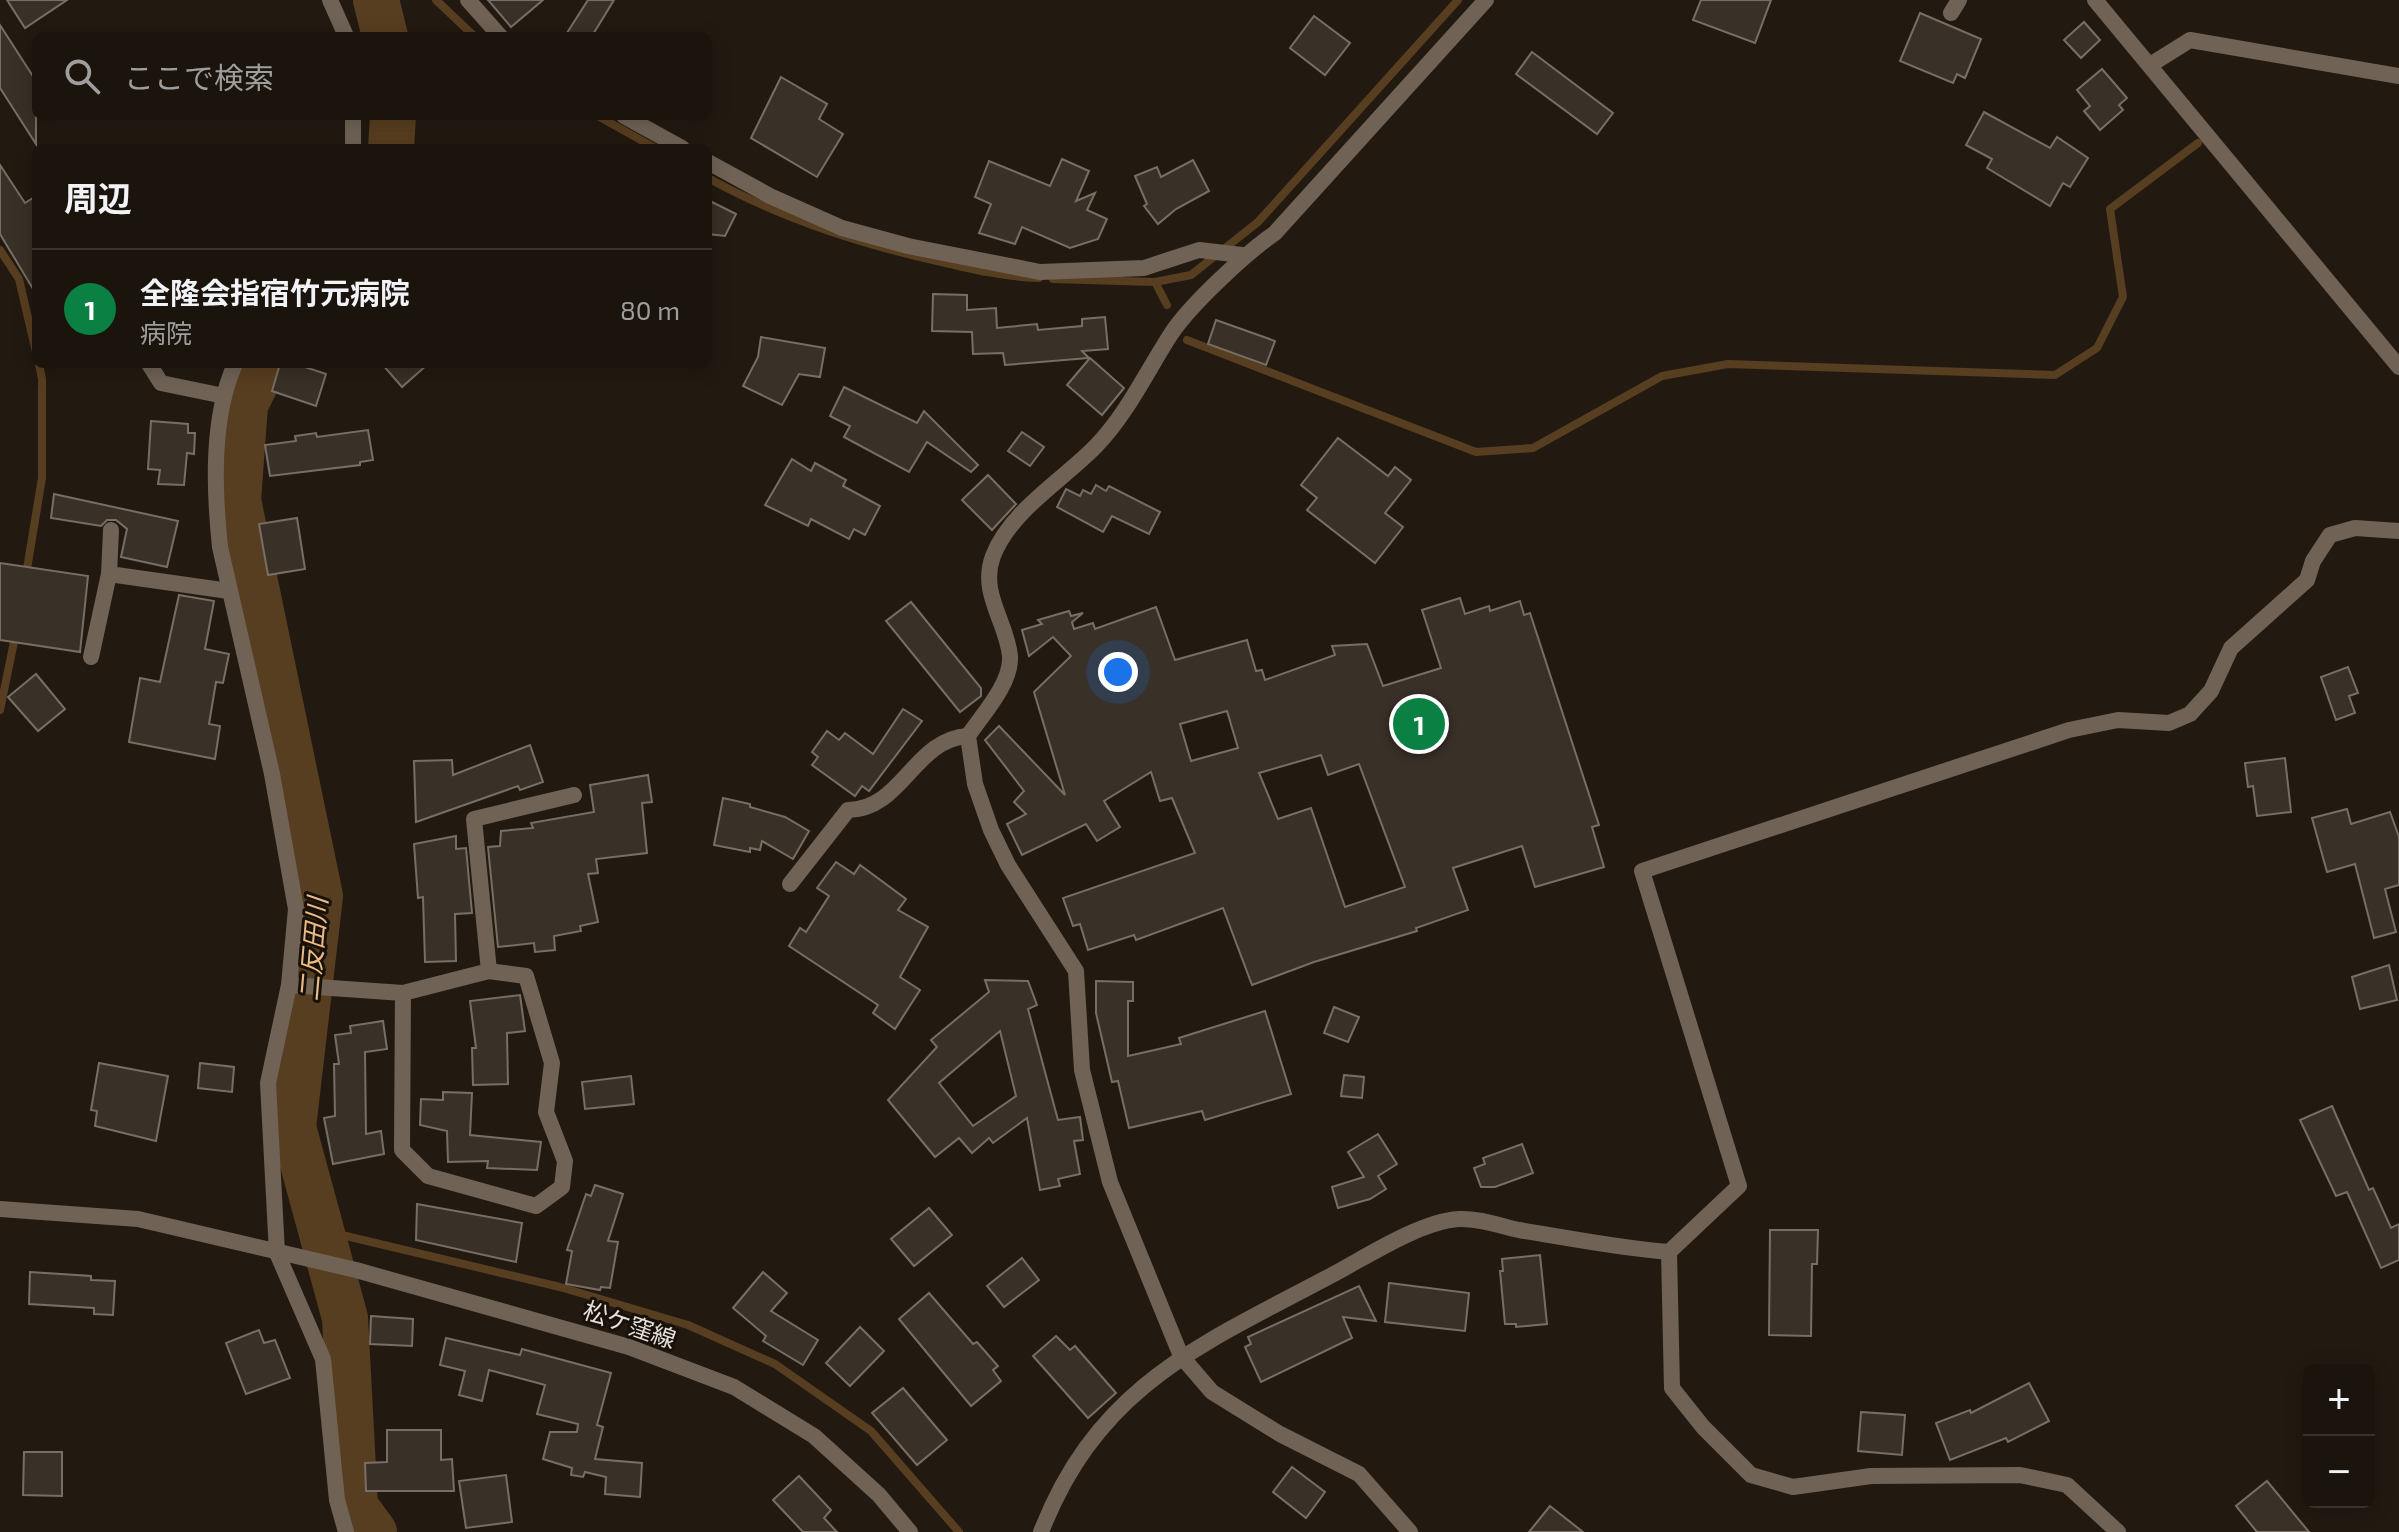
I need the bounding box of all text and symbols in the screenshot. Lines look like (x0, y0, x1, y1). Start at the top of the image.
search box (32, 32, 712, 120)
icon: search (60, 54, 104, 98)
text: ここで検索 (124, 59, 274, 95)
text: 周辺 (64, 177, 132, 218)
text: 全隆会指宿竹元病院 (140, 274, 410, 310)
text: 1 (84, 294, 96, 325)
text: 80 m (620, 294, 680, 325)
text: 病院 (140, 317, 192, 348)
your location (1098, 652, 1138, 692)
pin: 1 (1393, 694, 1445, 754)
water label: 二反田川 (292, 893, 332, 1002)
street label: 松ケ窪線 (580, 1295, 680, 1353)
map controls (2303, 1364, 2375, 1508)
button: + (2303, 1364, 2375, 1436)
button: − (2303, 1436, 2375, 1508)

